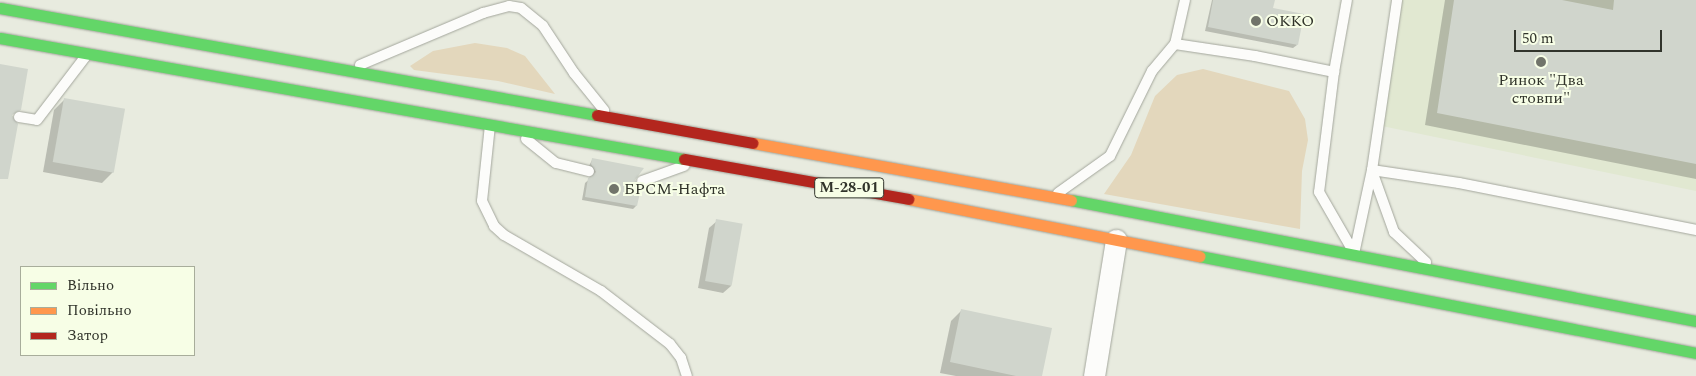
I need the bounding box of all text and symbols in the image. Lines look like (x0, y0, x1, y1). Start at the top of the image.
place label: ОККО (1266, 11, 1314, 31)
marker: ОККО (1250, 15, 1262, 27)
scale bar (1516, 20, 1664, 52)
text: 50 m (1522, 27, 1554, 50)
marker: Ринок "Два стовпи" (1535, 56, 1547, 68)
place label: Ринок "Два стовпи" (1498, 70, 1584, 108)
road number: М-28-01 (814, 176, 884, 200)
place label: БРСМ-Нафта (624, 179, 725, 199)
marker: БРСМ-Нафта (608, 183, 620, 195)
legend (20, 266, 195, 356)
text: Вільно (67, 274, 114, 297)
text: Повільно (67, 299, 132, 322)
text: Затор (67, 324, 108, 347)

